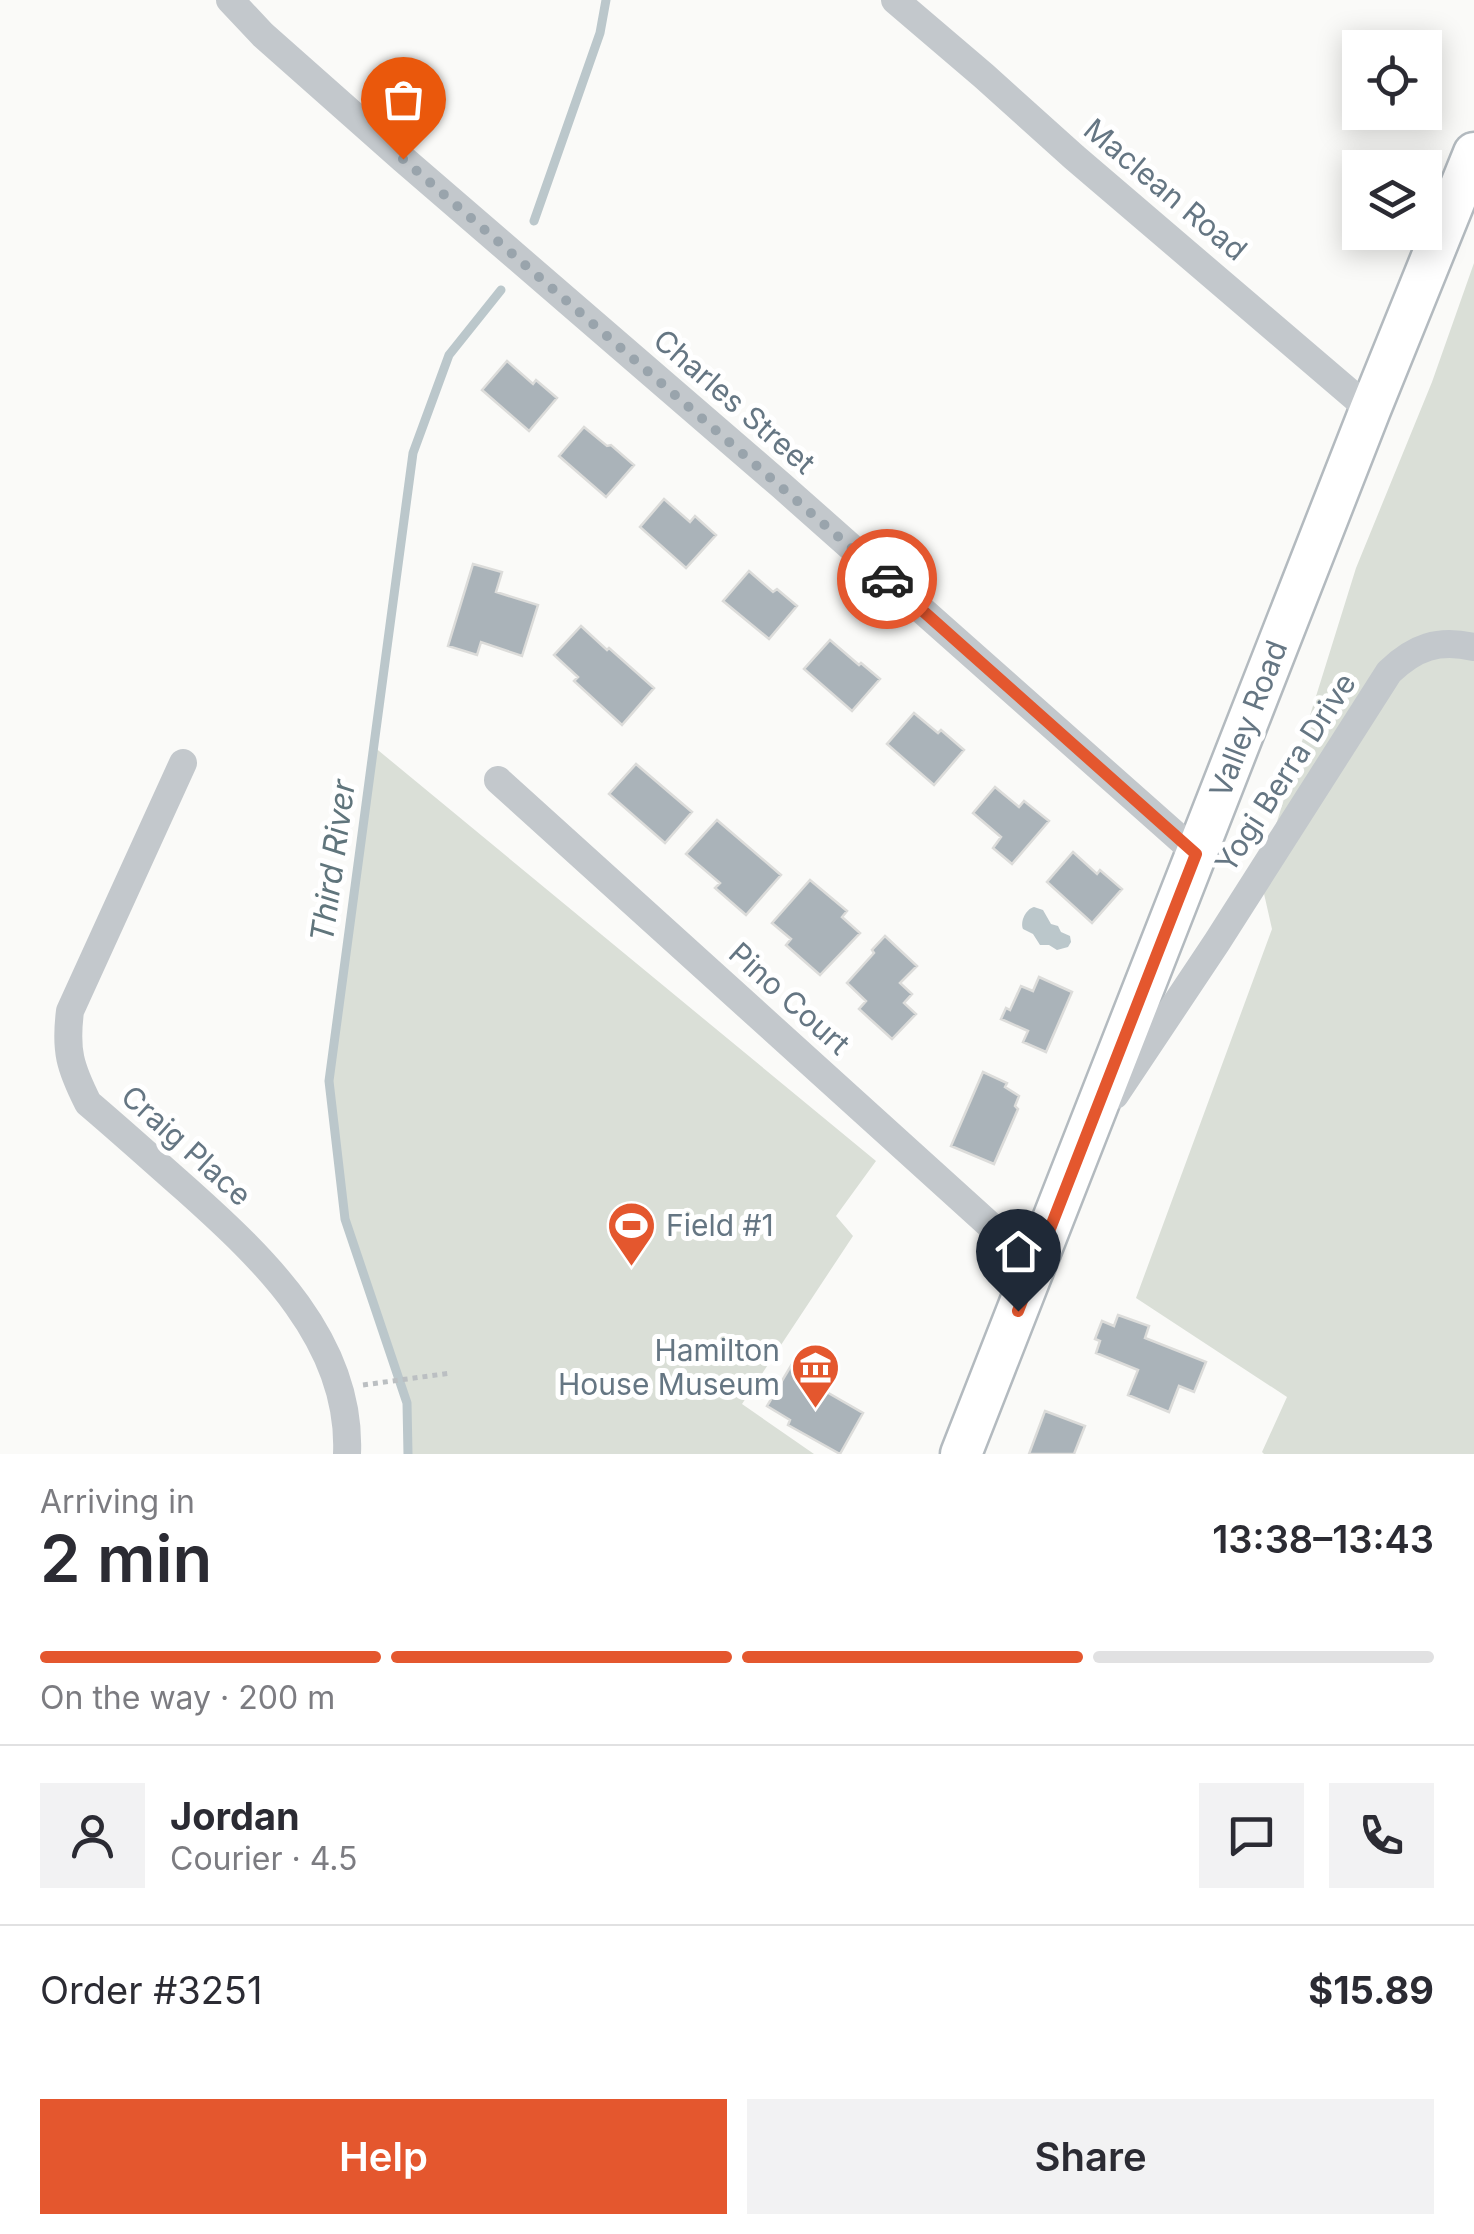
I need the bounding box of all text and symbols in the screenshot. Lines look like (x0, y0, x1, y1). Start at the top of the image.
map controls (1342, 30, 1442, 250)
button: locate (1342, 30, 1442, 130)
pin (361, 57, 446, 160)
icon: bag (376, 72, 431, 127)
street label: Maclean Road (1077, 111, 1254, 268)
button: layers (1342, 150, 1442, 250)
street label: Charles Street (647, 321, 823, 481)
courier (837, 529, 937, 629)
icon: car (860, 552, 915, 607)
street label: Valley Road (1202, 635, 1294, 802)
street label: Yogi Berra Drive (1207, 666, 1363, 879)
water label: Third River (302, 776, 363, 945)
street label: Pino Court (722, 935, 858, 1062)
street label: Craig Place (114, 1078, 259, 1213)
sports icon: Field #1 (605, 1200, 657, 1268)
place label: Field #1 (666, 1207, 774, 1243)
pin (976, 1209, 1061, 1312)
icon: home (991, 1224, 1046, 1279)
place label: Hamilton House Museum (558, 1332, 780, 1402)
museum icon: Hamilton House Museum (789, 1342, 841, 1410)
text: Arriving in (40, 1482, 195, 1521)
text: 13:38–13:43 (1212, 1516, 1434, 1562)
text: 2 min (40, 1519, 212, 1598)
text: On the way · 200 m (40, 1678, 335, 1717)
button: person (40, 1783, 145, 1888)
button: chat (1199, 1783, 1304, 1888)
button: phone (1329, 1783, 1434, 1888)
text: Jordan (170, 1793, 300, 1839)
text: Courier · 4.5 (170, 1839, 358, 1878)
text: Order #3251 (40, 1967, 262, 2013)
text: $15.89 (1308, 1967, 1434, 2013)
button: Help (40, 2099, 727, 2214)
button: Share (747, 2099, 1434, 2214)

